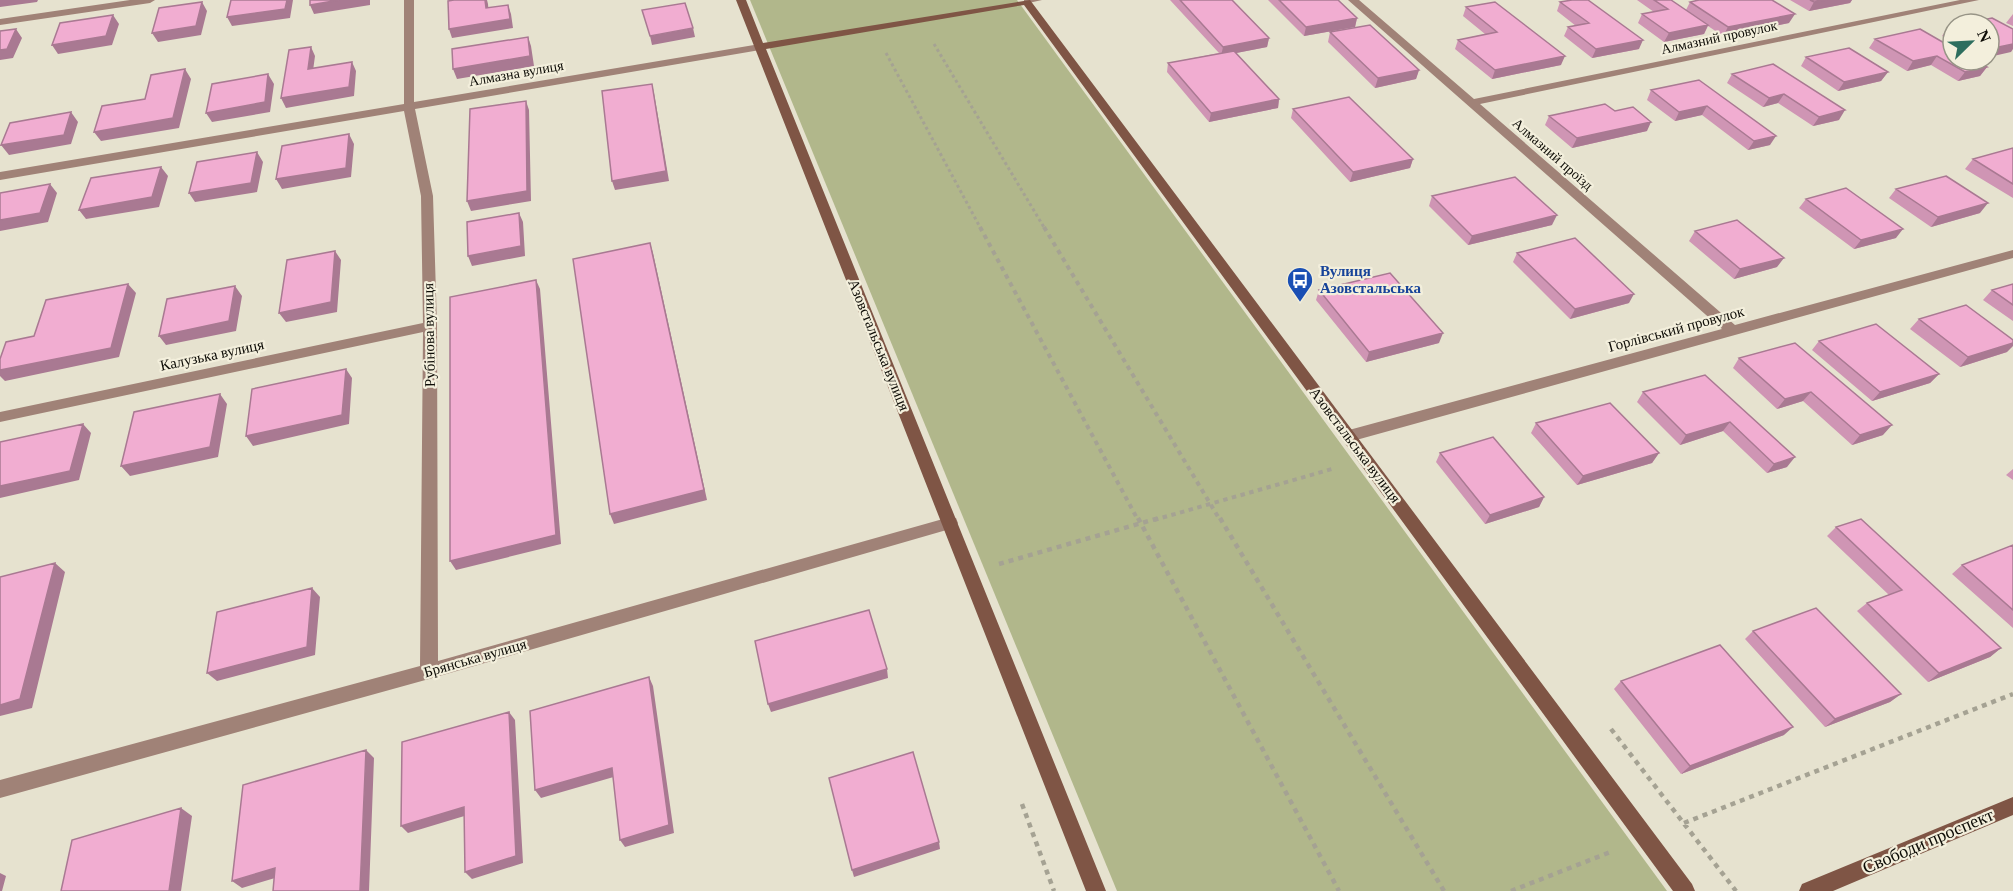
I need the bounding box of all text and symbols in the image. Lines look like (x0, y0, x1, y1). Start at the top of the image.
north arrow (1941, 12, 2001, 72)
street label: Алмазний провулок (1660, 18, 1779, 57)
text: N (1974, 27, 1995, 45)
street label: Алмазна вулиця (468, 58, 565, 89)
street label: Алмазний проїзд (1509, 115, 1596, 193)
place label: Вулиця Азовстальська (1320, 263, 1421, 296)
bus stop icon: Вулиця Азовстальська (1285, 265, 1315, 303)
street label: Азовстальська вулиця (845, 277, 913, 413)
street label: Рубінова вулиця (420, 283, 438, 387)
street label: Горлівський провулок (1606, 303, 1746, 355)
street label: Калузька вулиця (159, 336, 265, 374)
street label: Азовстальська вулиця (1306, 384, 1404, 506)
street label: Брянська вулиця (422, 636, 528, 680)
street label: Свободи проспект (1859, 804, 1997, 878)

